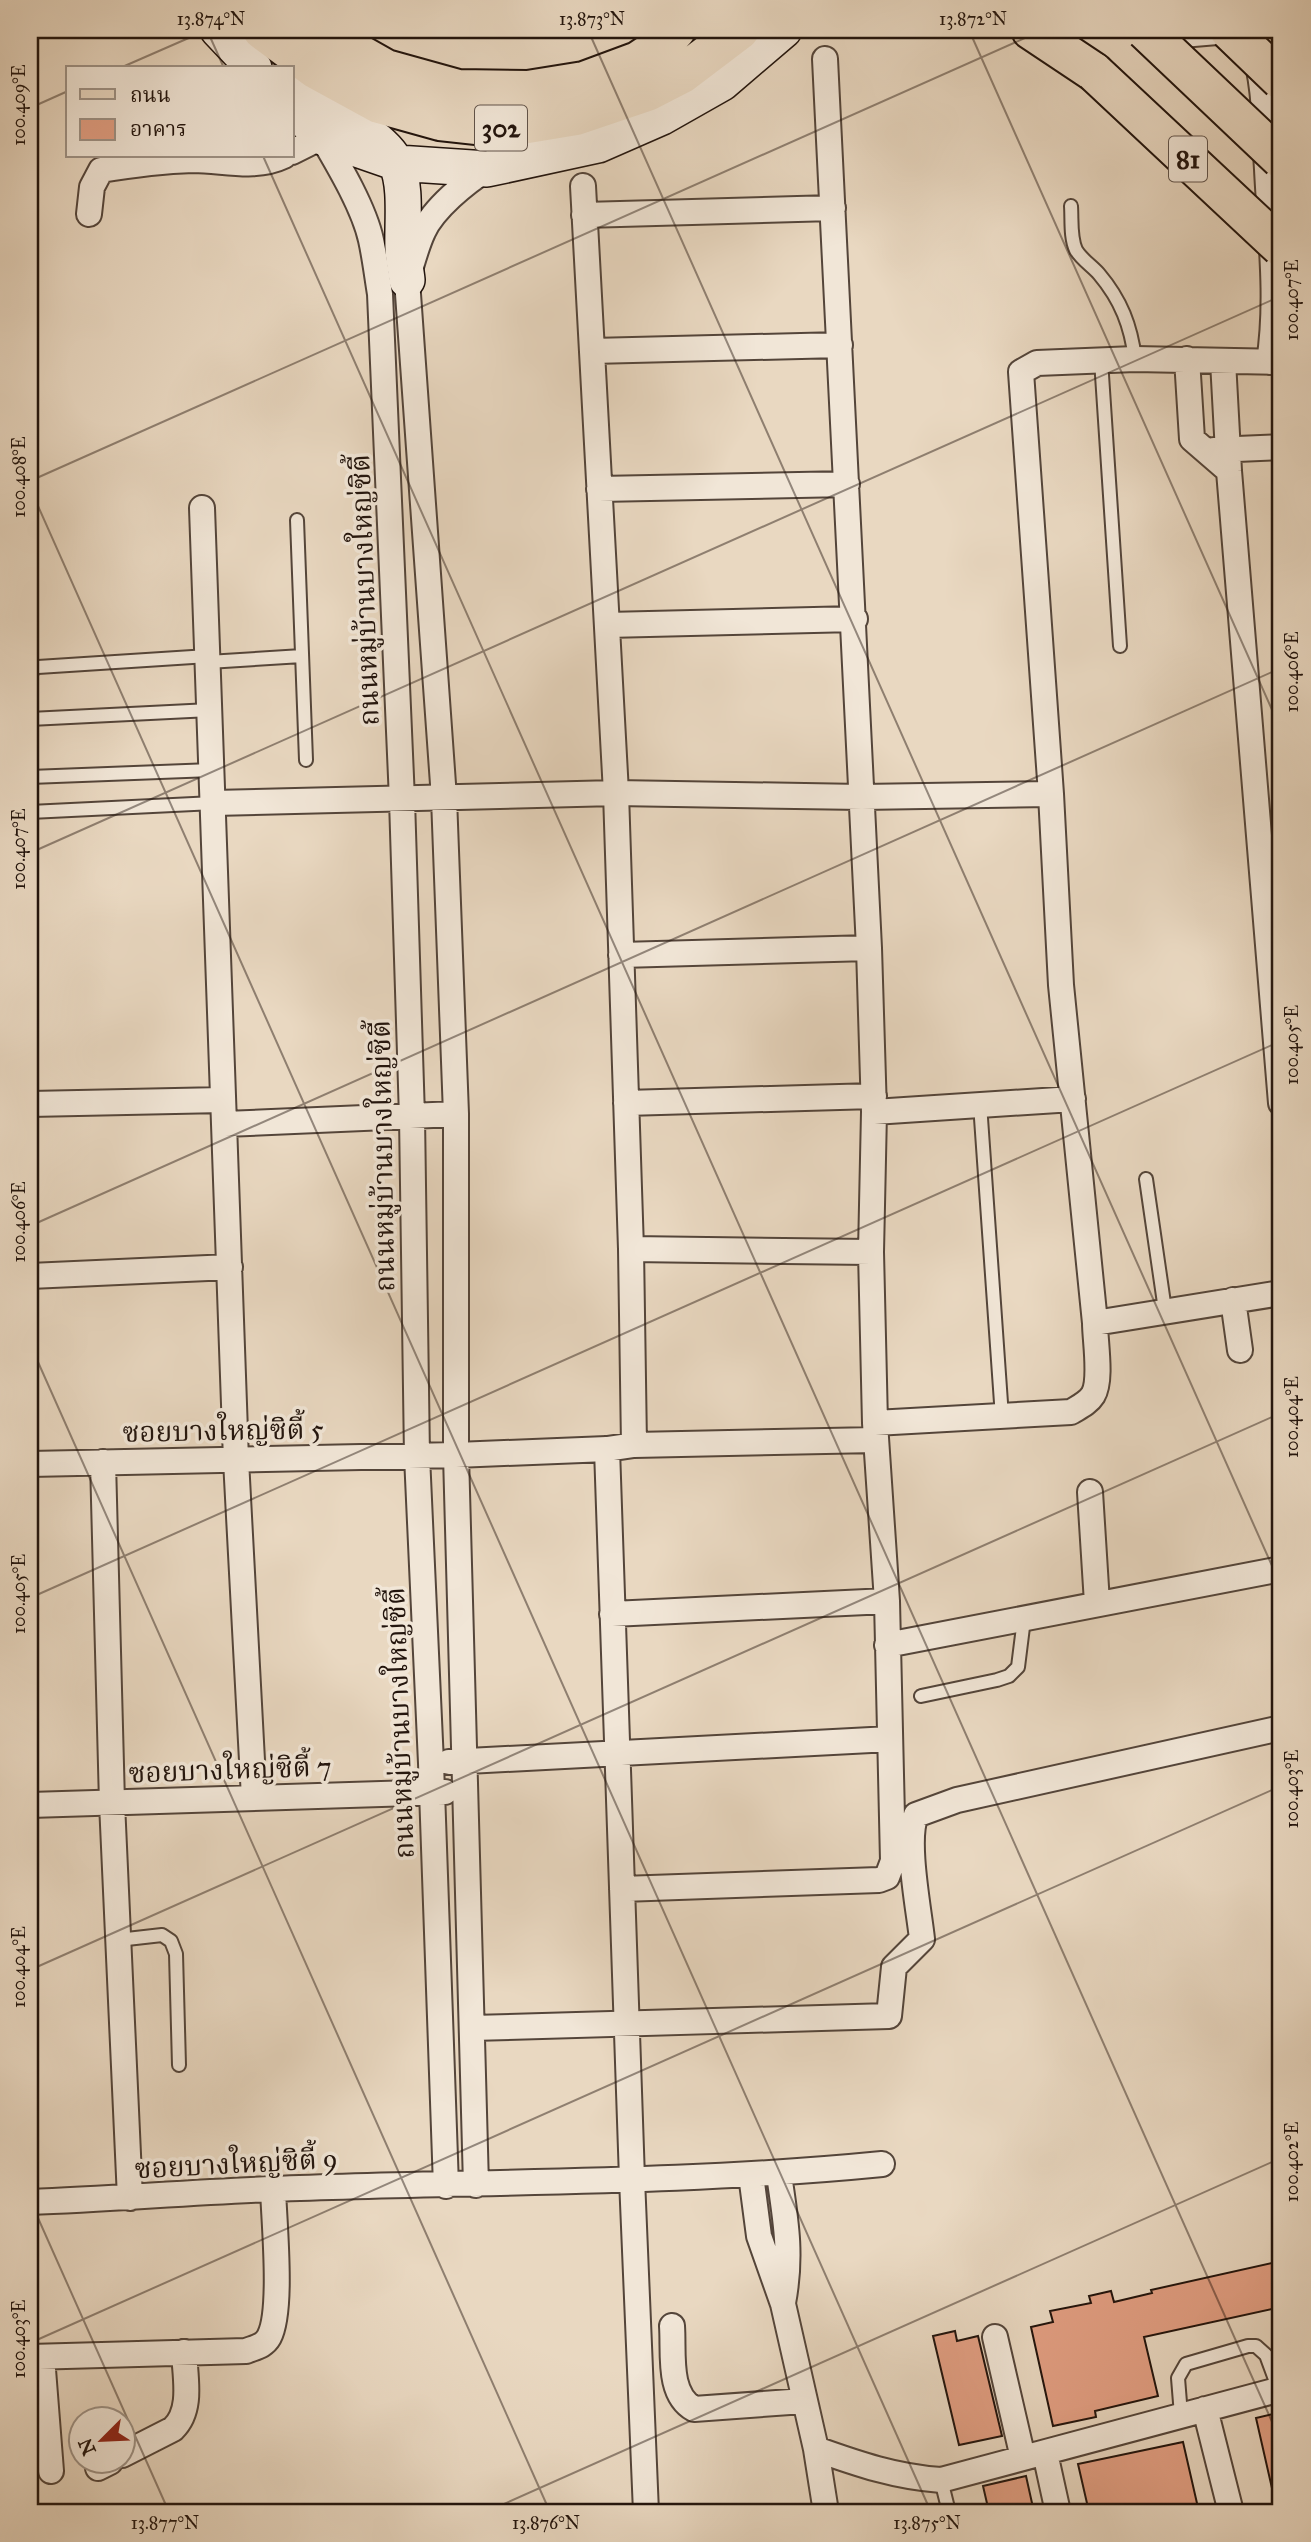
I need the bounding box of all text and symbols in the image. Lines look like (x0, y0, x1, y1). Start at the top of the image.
text: 13.874°N (177, 8, 245, 30)
text: 13.873°N (559, 8, 625, 30)
text: 13.872°N (939, 8, 1007, 30)
text: 100.409°E (8, 64, 30, 146)
legend (66, 66, 294, 158)
text: ถนน (130, 82, 171, 108)
road number: 302 (475, 105, 527, 150)
text: อาคาร (130, 116, 187, 142)
road number: 81 (1169, 136, 1207, 182)
text: 100.407°E (1281, 259, 1303, 341)
text: 100.408°E (8, 436, 30, 518)
street label: ถนนหมู่บ้านบางใหญ่ซิตี้ (339, 453, 388, 727)
text: 100.406°E (1281, 631, 1303, 713)
text: 100.407°E (8, 808, 30, 890)
text: 100.405°E (1281, 1005, 1303, 1085)
street label: ถนนหมู่บ้านบางใหญ่ซิตี้ (360, 1019, 403, 1292)
text: 100.406°E (8, 1181, 30, 1263)
text: 100.404°E (1281, 1376, 1303, 1458)
street label: ซอยบางใหญ่ซิตี้ 5 (122, 1408, 324, 1450)
text: 100.405°E (8, 1554, 30, 1634)
street label: ถนนหมู่บ้านบางใหญ่ซิตี้ (374, 1586, 423, 1860)
street label: ซอยบางใหญ่ซิตี้ 7 (128, 1745, 332, 1791)
text: 100.403°E (1281, 1749, 1303, 1829)
text: 100.404°E (8, 1926, 30, 2008)
text: 100.402°E (1281, 2122, 1303, 2202)
street label: ซอยบางใหญ่ซิตี้ 9 (133, 2138, 338, 2186)
text: 100.403°E (8, 2299, 30, 2379)
north arrow (66, 2406, 136, 2476)
text: N (73, 2435, 101, 2459)
text: 13.877°N (131, 2512, 199, 2534)
text: 13.876°N (512, 2512, 580, 2534)
text: 13.875°N (893, 2512, 961, 2534)

